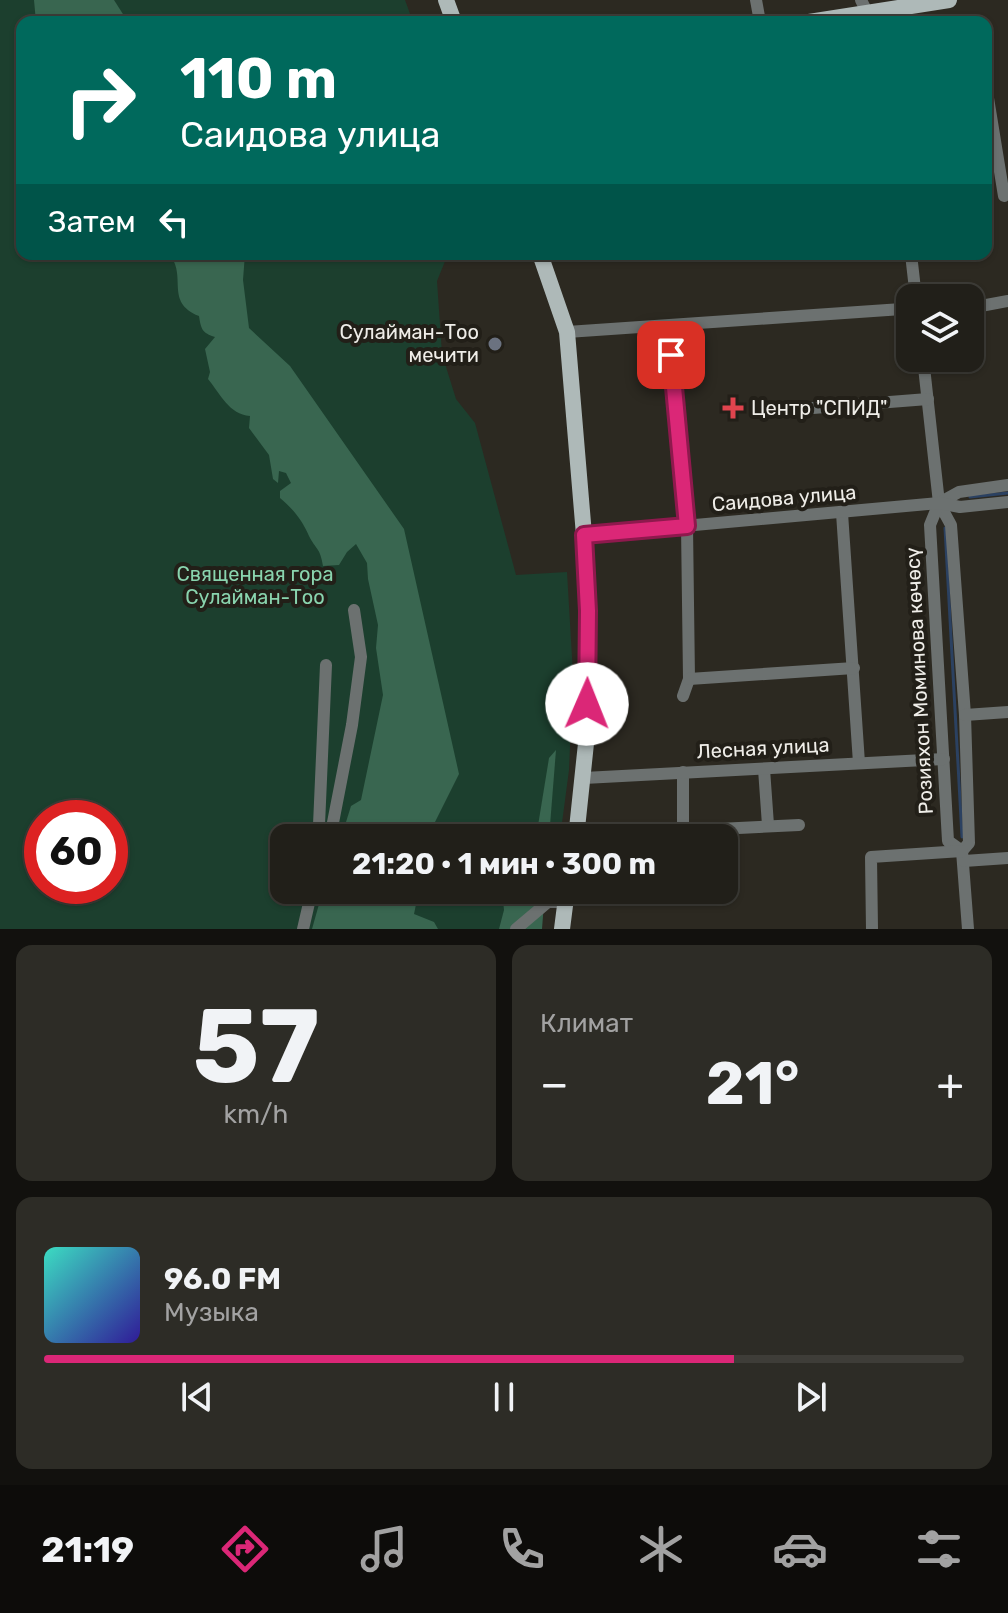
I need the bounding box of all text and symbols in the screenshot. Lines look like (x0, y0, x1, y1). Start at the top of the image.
text: 110 m (180, 46, 337, 112)
icon: right (48, 48, 152, 152)
text: Саидова улица (180, 113, 440, 156)
icon: left (152, 200, 196, 244)
text: Затем (48, 204, 136, 240)
map controls (896, 284, 984, 372)
button: layers (896, 284, 984, 372)
place label: Сулайман-Тоо мечити (339, 320, 479, 367)
pin (637, 321, 705, 389)
icon: arrive (649, 333, 693, 377)
marker: Сулайман-Тоо мечити (486, 335, 504, 353)
place label: Центр "СПИД" (751, 396, 888, 420)
marker: Центр "СПИД" (722, 397, 744, 419)
street label: Саидова улица (711, 480, 857, 516)
street label: Розияхон Моминова көчөсү (900, 547, 938, 815)
park label: Священная гора Сулайман-Тоо (177, 562, 333, 609)
position arrow (545, 662, 629, 746)
street label: Лесная улица (696, 733, 830, 763)
speed limit sign: 60 (24, 800, 128, 904)
text: 21:20 · 1 мин · 300 m (352, 846, 656, 882)
text: 57 (193, 985, 319, 1108)
text: Климат (540, 1008, 633, 1039)
text: 21° (706, 1048, 799, 1119)
text: − (540, 1058, 569, 1110)
text: + (937, 1058, 964, 1110)
text: km/h (224, 1099, 288, 1130)
text: 96.0 FM (164, 1261, 281, 1297)
text: Музыка (164, 1297, 259, 1328)
icon: previous (175, 1375, 219, 1419)
icon: pause (482, 1375, 526, 1419)
icon: next (789, 1375, 833, 1419)
icon: directions (217, 1521, 273, 1577)
icon: music (356, 1521, 412, 1577)
icon: phone (494, 1521, 550, 1577)
icon: climate (633, 1521, 689, 1577)
icon: car (772, 1521, 828, 1577)
icon: filters (911, 1521, 967, 1577)
text: 21:19 (41, 1528, 134, 1571)

